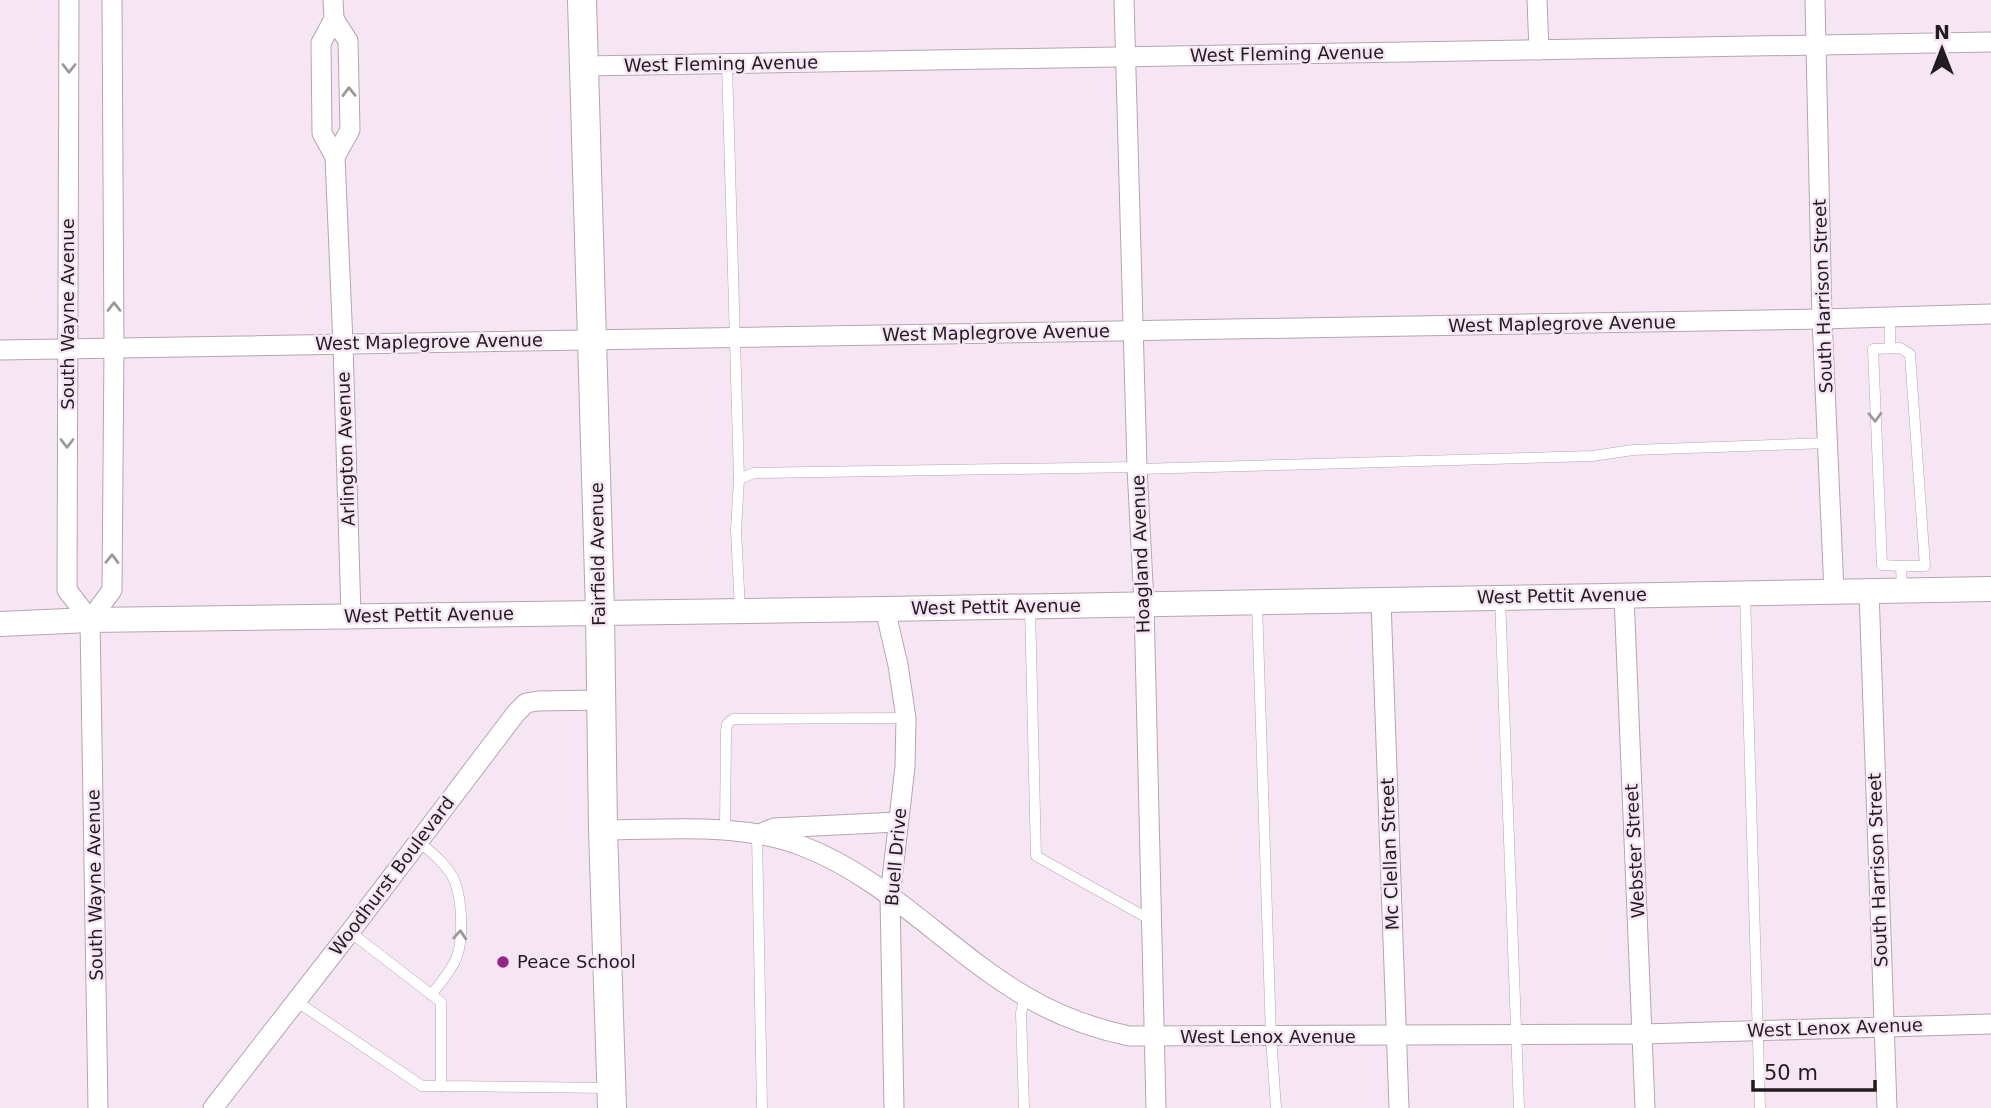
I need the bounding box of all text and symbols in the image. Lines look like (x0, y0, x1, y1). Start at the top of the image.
north arrow (1907, 14, 1977, 84)
text: N (1934, 21, 1950, 43)
street label: West Fleming Avenue (1190, 41, 1384, 66)
street label: West Fleming Avenue (624, 51, 818, 76)
one-way arrow (61, 63, 77, 74)
one-way arrow (341, 86, 357, 97)
street label: South Harrison Street (1809, 199, 1836, 393)
street label: South Wayne Avenue (57, 218, 78, 410)
one-way arrow (106, 301, 122, 312)
street label: West Maplegrove Avenue (1448, 311, 1676, 336)
street label: West Maplegrove Avenue (882, 320, 1110, 345)
street label: West Maplegrove Avenue (315, 329, 543, 354)
street label: Arlington Avenue (332, 371, 359, 527)
one-way arrow (1867, 412, 1883, 422)
one-way arrow (59, 438, 75, 448)
street label: Hoagland Avenue (1127, 474, 1154, 634)
street label: Fairfield Avenue (586, 482, 609, 626)
one-way arrow (104, 553, 120, 564)
street label: West Pettit Avenue (1477, 584, 1647, 607)
street label: West Pettit Avenue (911, 595, 1081, 618)
street label: West Pettit Avenue (344, 603, 514, 626)
street label: South Harrison Street (1864, 773, 1891, 967)
street label: Mc Clellan Street (1376, 777, 1403, 931)
street label: Webster Street (1620, 783, 1649, 919)
street label: South Wayne Avenue (82, 789, 107, 981)
street label: Woodhurst Boulevard (325, 792, 458, 959)
street label: Buell Drive (881, 807, 910, 907)
one-way arrow (452, 929, 467, 940)
place label: Peace School (517, 951, 636, 972)
marker: Peace School (495, 954, 511, 970)
street label: West Lenox Avenue (1747, 1014, 1923, 1041)
street label: West Lenox Avenue (1180, 1026, 1356, 1047)
scale bar (1753, 1048, 1876, 1092)
text: 50 m (1764, 1061, 1818, 1085)

